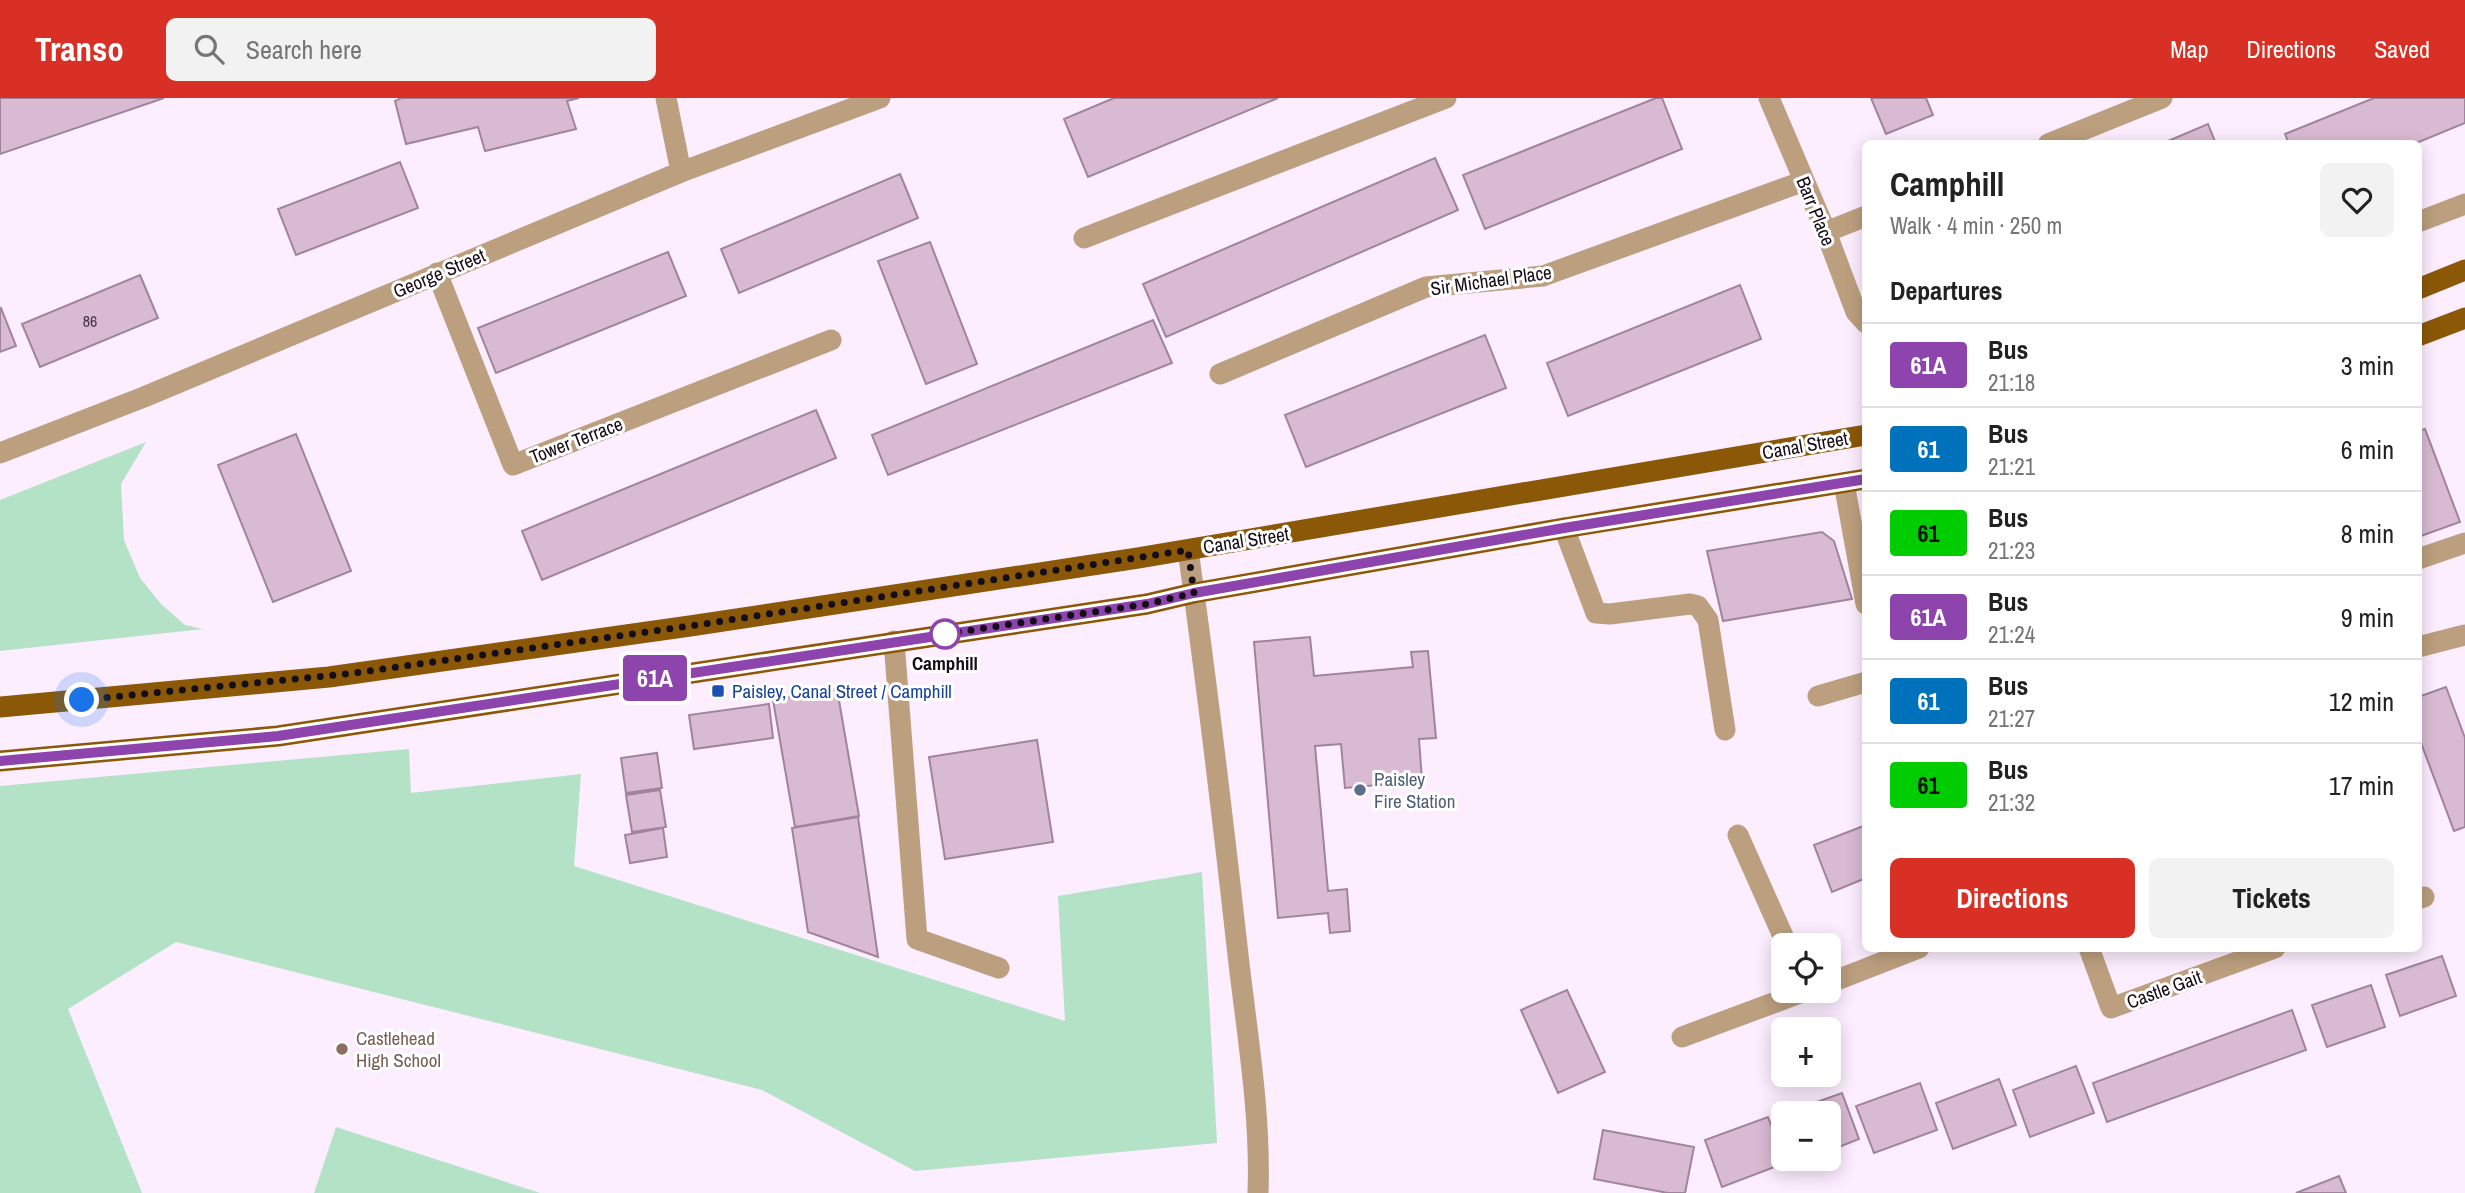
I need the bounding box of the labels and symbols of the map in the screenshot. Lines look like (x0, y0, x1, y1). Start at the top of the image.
street label: Barr Place (1790, 172, 1842, 250)
street label: George Street (389, 242, 490, 304)
street label: Sir Michael Place (1429, 259, 1553, 301)
house number: 86 (83, 310, 97, 332)
street label: Tower Terrace (526, 410, 626, 470)
street label: Canal Street (1760, 425, 1851, 465)
street label: Canal Street (1201, 520, 1291, 560)
marker: Camphill (930, 619, 960, 649)
place label: Camphill (912, 650, 978, 676)
line badge: 61A (615, 655, 695, 701)
place label: Paisley, Canal Street / Camphill (732, 678, 952, 704)
your location (64, 682, 99, 717)
marker: Paisley, Canal Street / Camphill (710, 683, 726, 699)
place label: Paisley Fire Station (1374, 766, 1455, 814)
marker: Paisley Fire Station (1352, 782, 1368, 798)
street label: Castle Gait (2123, 963, 2206, 1015)
place label: Castlehead High School (356, 1025, 441, 1073)
marker: Castlehead High School (334, 1041, 350, 1057)

